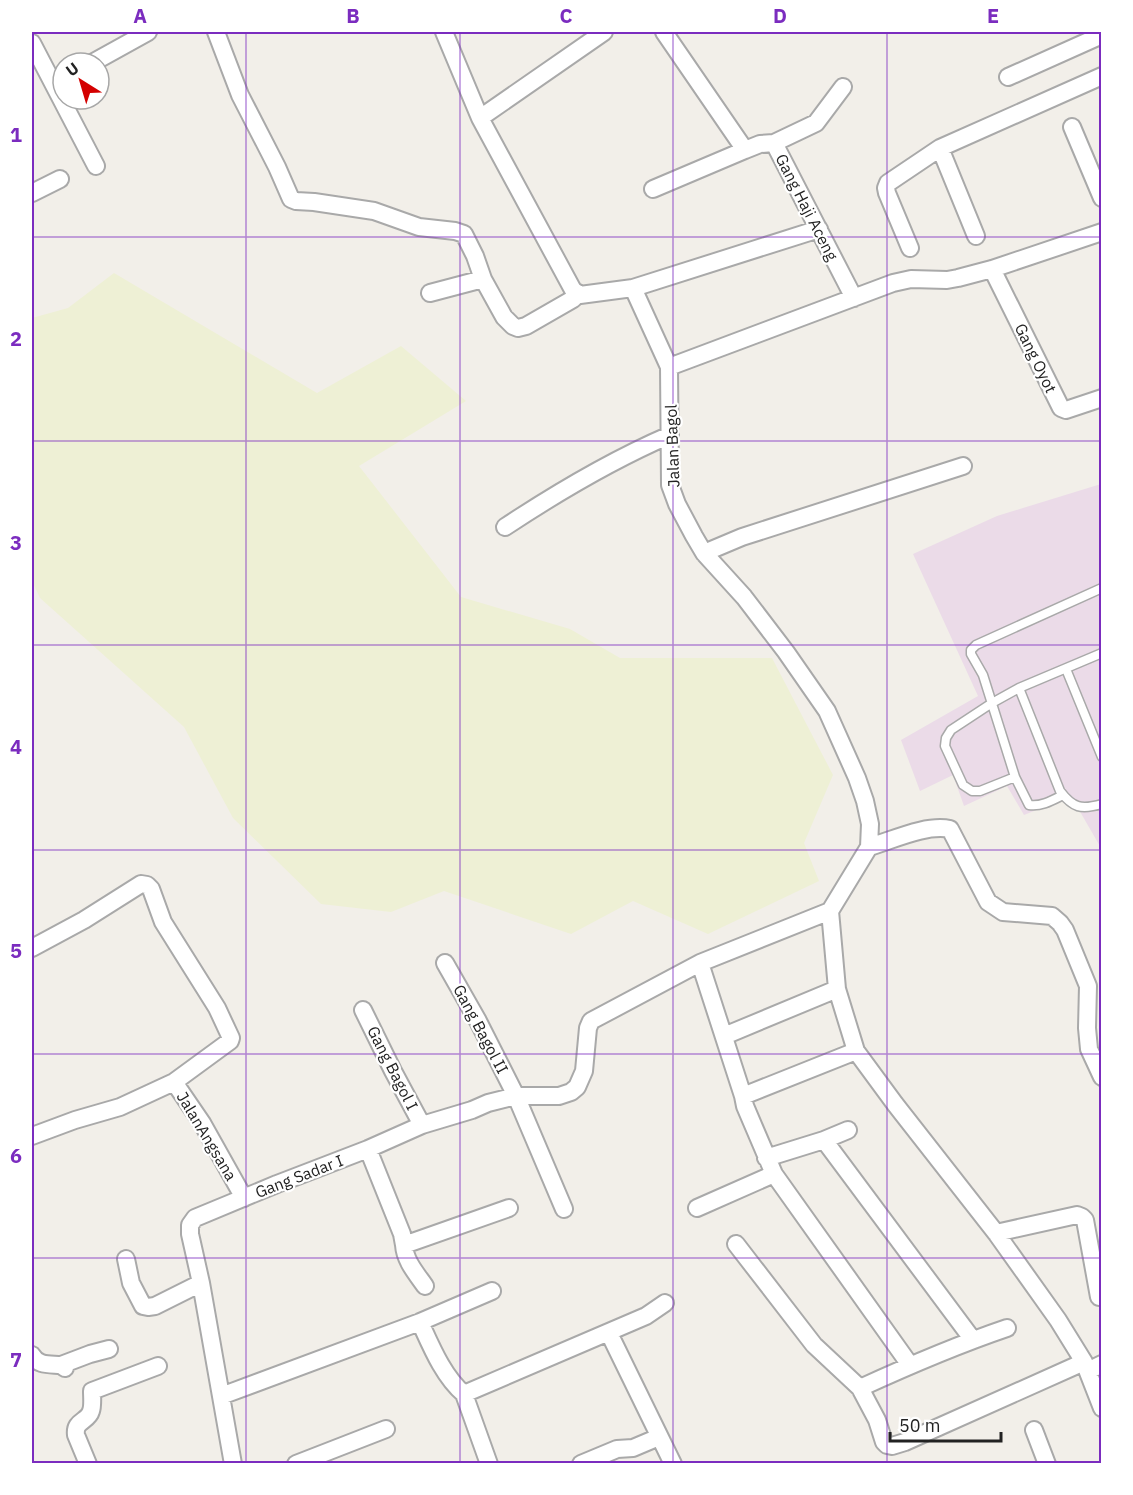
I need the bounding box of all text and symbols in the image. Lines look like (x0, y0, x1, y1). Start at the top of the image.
text: A (133, 2, 147, 29)
text: B (346, 2, 360, 29)
text: C (559, 2, 573, 29)
text: D (773, 2, 787, 29)
text: E (987, 2, 999, 29)
north arrow (51, 51, 111, 111)
text: U (62, 58, 82, 80)
text: 1 (10, 121, 22, 148)
street label: Gang Haji Aceng (771, 150, 843, 264)
street label: Gang Oyot (1011, 320, 1061, 396)
text: 2 (10, 325, 22, 352)
street label: Jalan Bagol (661, 404, 683, 488)
text: 3 (10, 529, 22, 556)
text: 4 (10, 733, 22, 760)
text: 5 (10, 937, 22, 964)
street label: Gang Bagol II (449, 981, 513, 1077)
street label: Gang Bagol I (363, 1023, 423, 1113)
street label: JalanAngsana (173, 1088, 242, 1185)
text: 6 (10, 1142, 22, 1169)
street label: Gang Sadar I (252, 1150, 346, 1202)
text: 7 (10, 1346, 22, 1373)
scale bar (890, 1405, 1001, 1443)
text: 50 m (899, 1414, 941, 1437)

